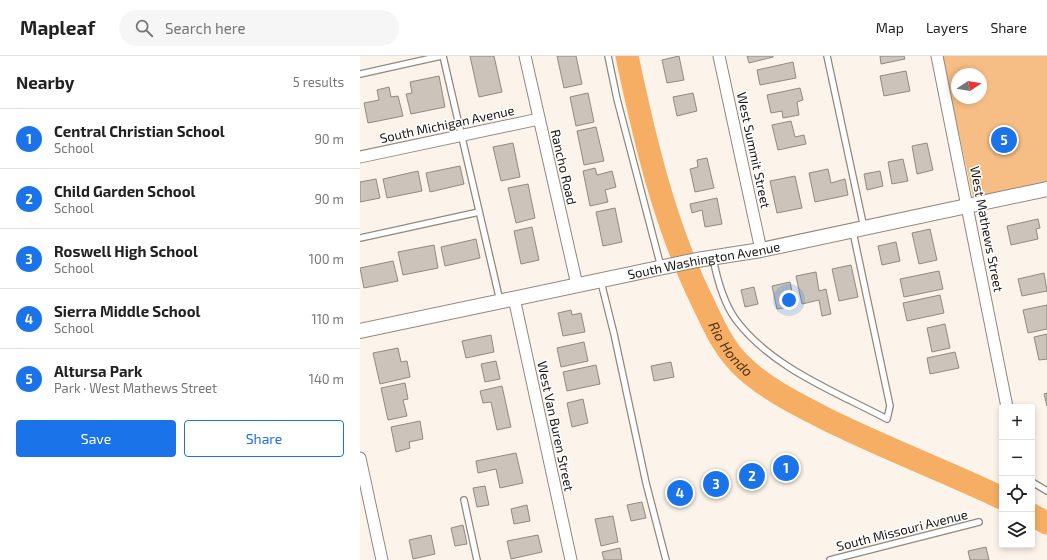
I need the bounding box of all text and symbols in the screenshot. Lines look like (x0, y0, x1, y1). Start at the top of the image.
search box (119, 10, 399, 46)
text: Mapleaf (20, 16, 95, 39)
icon: search (133, 17, 155, 39)
text: Search here (165, 19, 246, 37)
text: Map (876, 19, 904, 36)
text: Layers (926, 19, 968, 36)
text: Share (990, 19, 1027, 36)
north arrow (951, 68, 987, 104)
text: Nearby (16, 72, 74, 92)
text: 5 results (293, 74, 344, 90)
street label: West Summit Street (734, 91, 774, 210)
street label: South Michigan Avenue (378, 102, 516, 146)
text: Central Christian School (54, 122, 225, 140)
pin: 5 (991, 125, 1017, 155)
street label: Rancho Road (548, 128, 580, 206)
text: 1 (26, 131, 32, 147)
text: 90 m (314, 131, 344, 147)
text: School (54, 140, 94, 156)
street label: West Mathews Street (967, 165, 1007, 293)
text: Child Garden School (54, 182, 195, 200)
text: 2 (25, 191, 33, 207)
text: 90 m (314, 191, 344, 207)
text: School (54, 200, 94, 216)
street label: South Washington Avenue (626, 238, 782, 282)
text: Roswell High School (54, 242, 198, 260)
text: 3 (25, 251, 33, 267)
text: 100 m (309, 251, 344, 267)
text: School (54, 260, 94, 276)
your location (779, 290, 799, 310)
text: Sierra Middle School (54, 302, 200, 320)
text: 4 (25, 311, 33, 327)
text: 110 m (312, 311, 344, 327)
water label: Rio Hondo (705, 319, 757, 380)
text: School (54, 320, 94, 336)
street label: West Van Buren Street (534, 360, 578, 492)
text: Altursa Park (54, 362, 142, 380)
text: 5 (25, 371, 33, 387)
text: 140 m (309, 371, 344, 387)
text: Park · West Mathews Street (54, 380, 217, 396)
map controls (999, 404, 1035, 548)
button: + (999, 404, 1035, 440)
button: Save (16, 420, 176, 457)
button: Share (184, 420, 344, 457)
button: − (999, 440, 1035, 476)
pin: 1 (773, 453, 799, 483)
pin: 2 (739, 461, 765, 491)
pin: 3 (703, 469, 729, 499)
button: locate (999, 476, 1035, 512)
pin: 4 (667, 478, 693, 508)
street label: South Missouri Avenue (835, 506, 969, 554)
button: layers (999, 512, 1035, 548)

